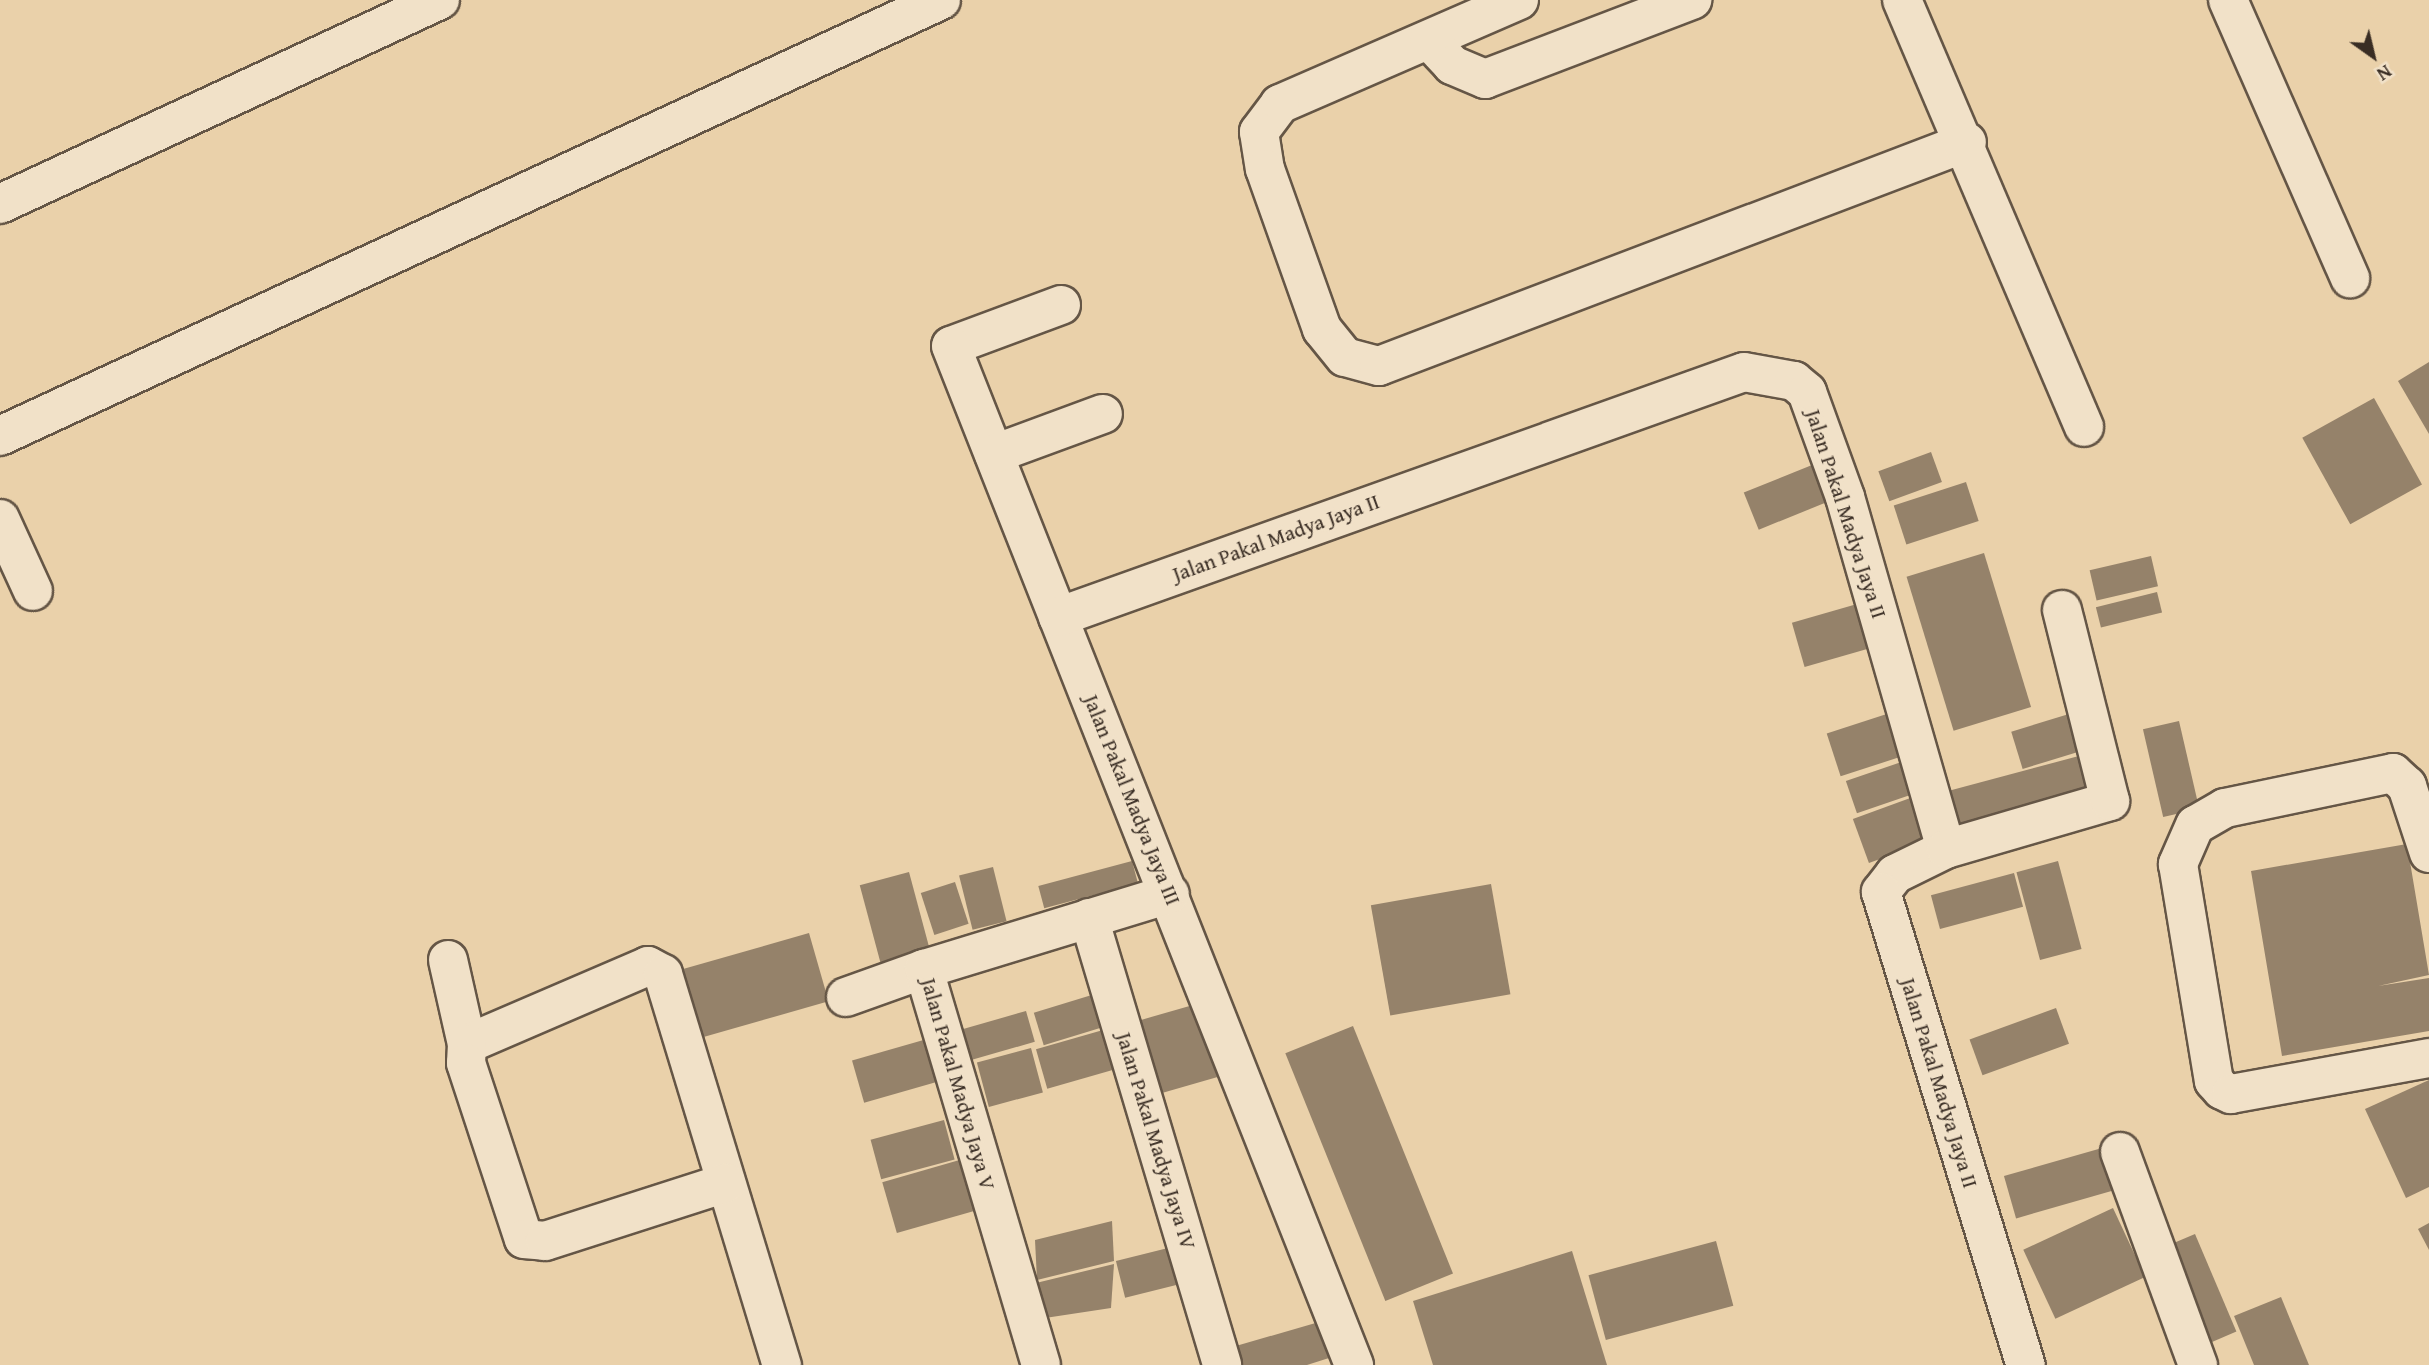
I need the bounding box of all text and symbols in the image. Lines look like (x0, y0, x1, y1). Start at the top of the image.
north arrow (2338, 21, 2408, 91)
text: N (2372, 58, 2398, 89)
street label: Jalan Pakal Madya Jaya II (1800, 406, 1892, 622)
street label: Jalan Pakal Madya Jaya II (1169, 489, 1383, 587)
street label: Jalan Pakal Madya Jaya III (1078, 691, 1186, 909)
street label: Jalan Pakal Madya Jaya V (916, 975, 1000, 1193)
street label: Jalan Pakal Madya Jaya II (1895, 975, 1983, 1191)
street label: Jalan Pakal Madya Jaya IV (1111, 1029, 1201, 1253)

